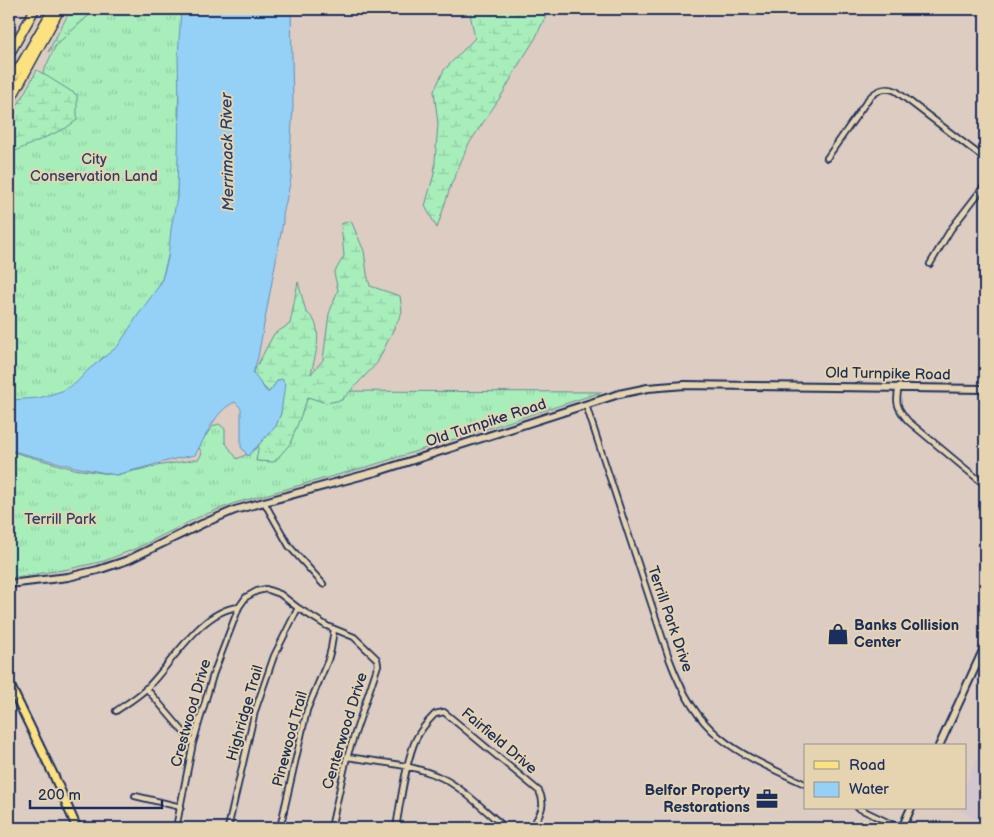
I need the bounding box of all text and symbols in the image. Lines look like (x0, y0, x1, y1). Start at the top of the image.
water label: Merrimack River (217, 92, 239, 211)
park label: City Conservation Land (30, 150, 158, 186)
street label: Old Turnpike Road (825, 363, 951, 385)
street label: Old Turnpike Road (423, 395, 549, 451)
park label: Terrill Park (24, 510, 96, 529)
street label: Terrill Park Drive (643, 564, 697, 675)
place label: Banks Collision Center (854, 616, 959, 652)
shop icon: Banks Collision Center (825, 621, 851, 647)
street label: Crestwood Drive (166, 657, 216, 769)
street label: Highridge Trail (222, 663, 268, 763)
street label: Centerwood Drive (318, 670, 372, 792)
street label: Pinewood Trail (268, 689, 312, 789)
street label: Fairfield Drive (457, 704, 541, 778)
legend (804, 744, 966, 810)
text: Road (849, 756, 885, 775)
scale bar (30, 777, 162, 809)
text: Water (849, 780, 889, 799)
place label: Belfor Property Restorations (644, 781, 750, 817)
text: 200 m (38, 786, 81, 805)
office icon: Belfor Property Restorations (754, 786, 780, 812)

